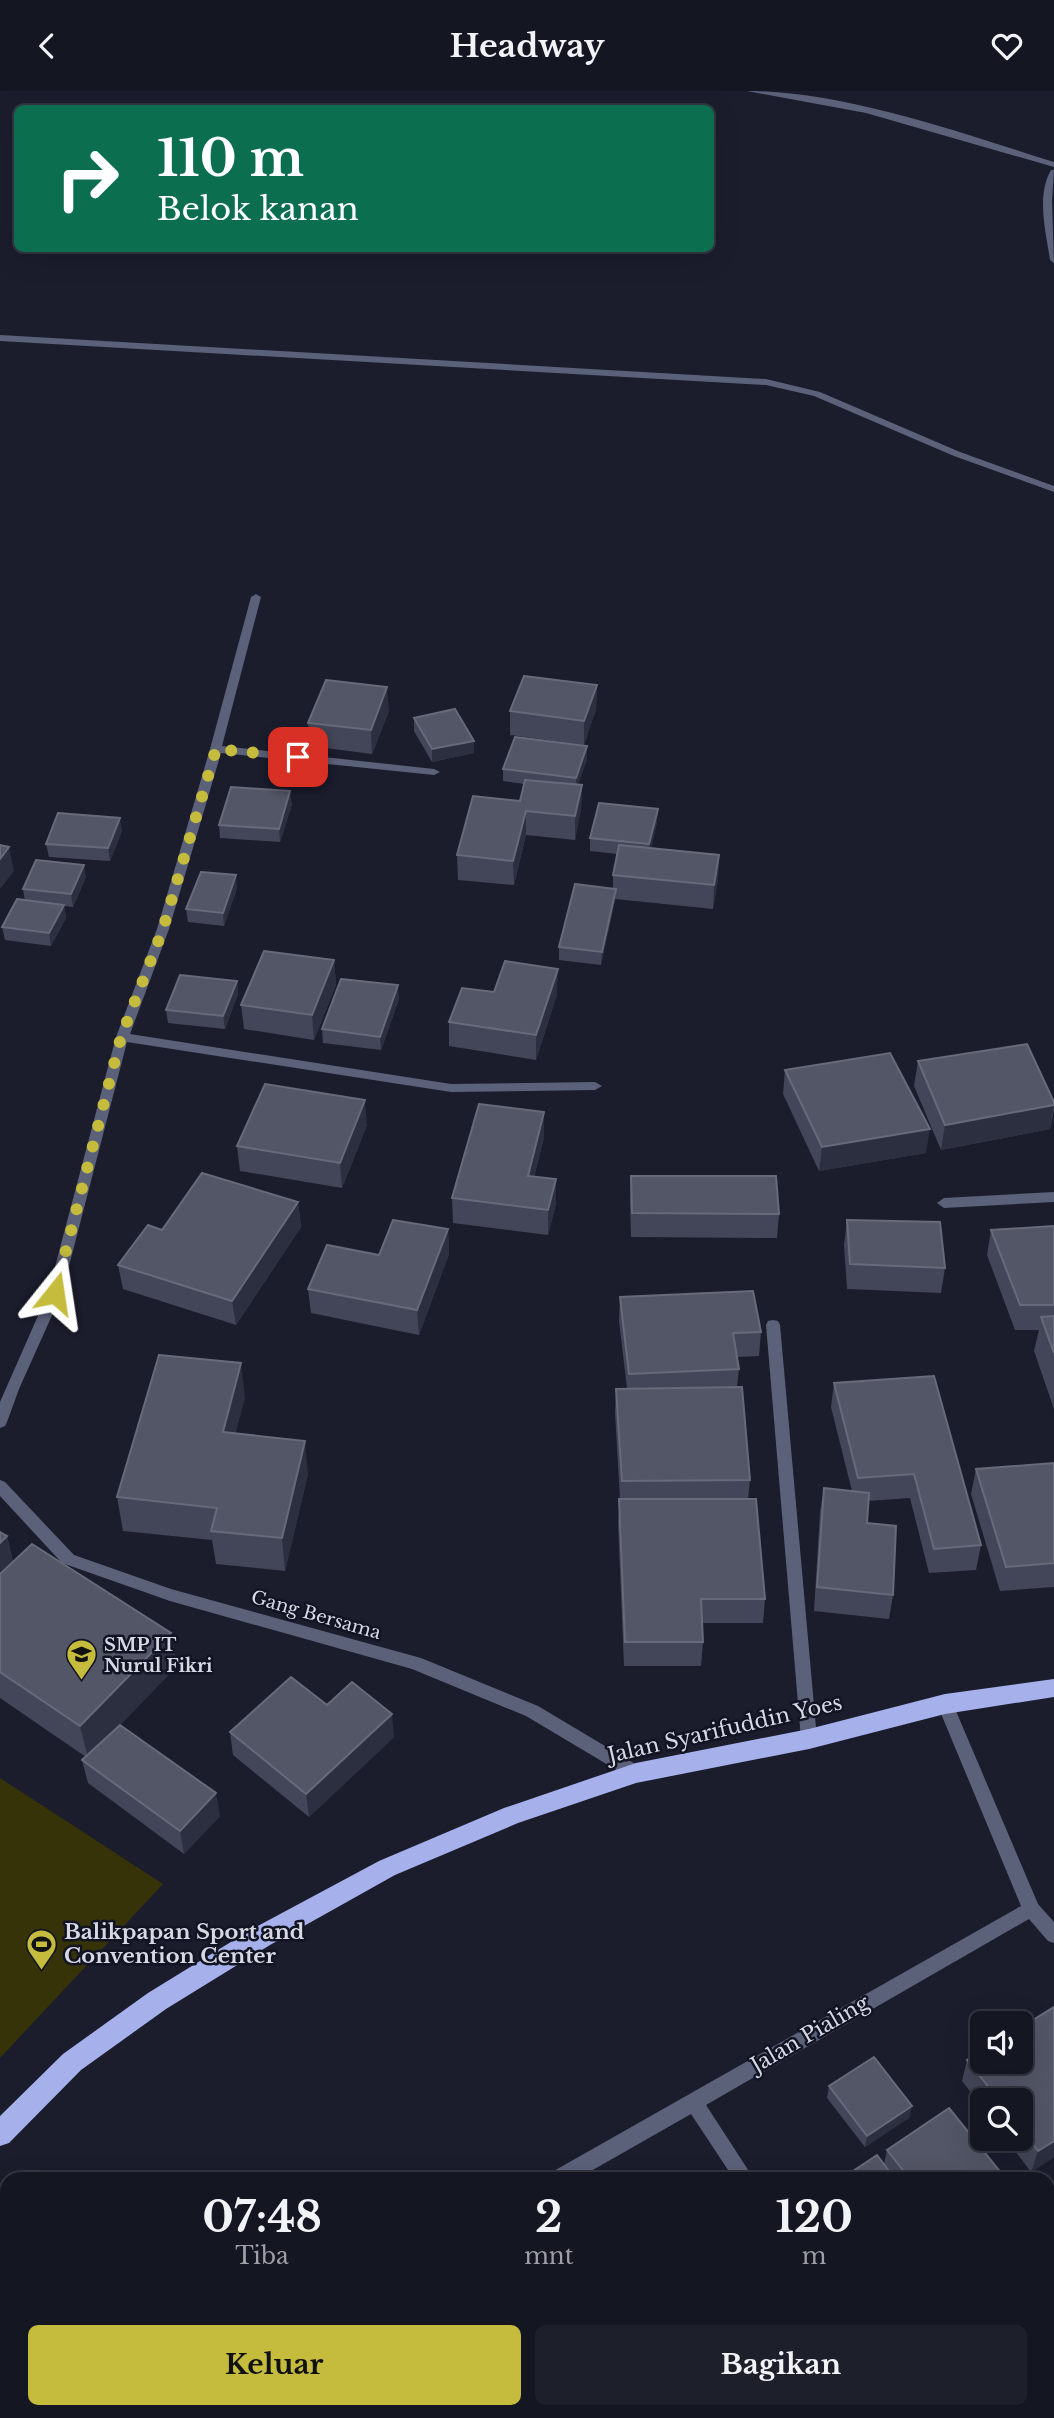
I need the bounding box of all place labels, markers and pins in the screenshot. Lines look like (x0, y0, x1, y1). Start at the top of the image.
pin (268, 727, 328, 787)
place label: SMP IT Nurul Fikri (104, 1634, 213, 1677)
school or university icon: SMP IT Nurul Fikri (64, 1638, 98, 1682)
place label: Balikpapan Sport and Convention Center (64, 1919, 305, 1969)
sports icon: Balikpapan Sport and Convention Center (24, 1927, 58, 1971)

